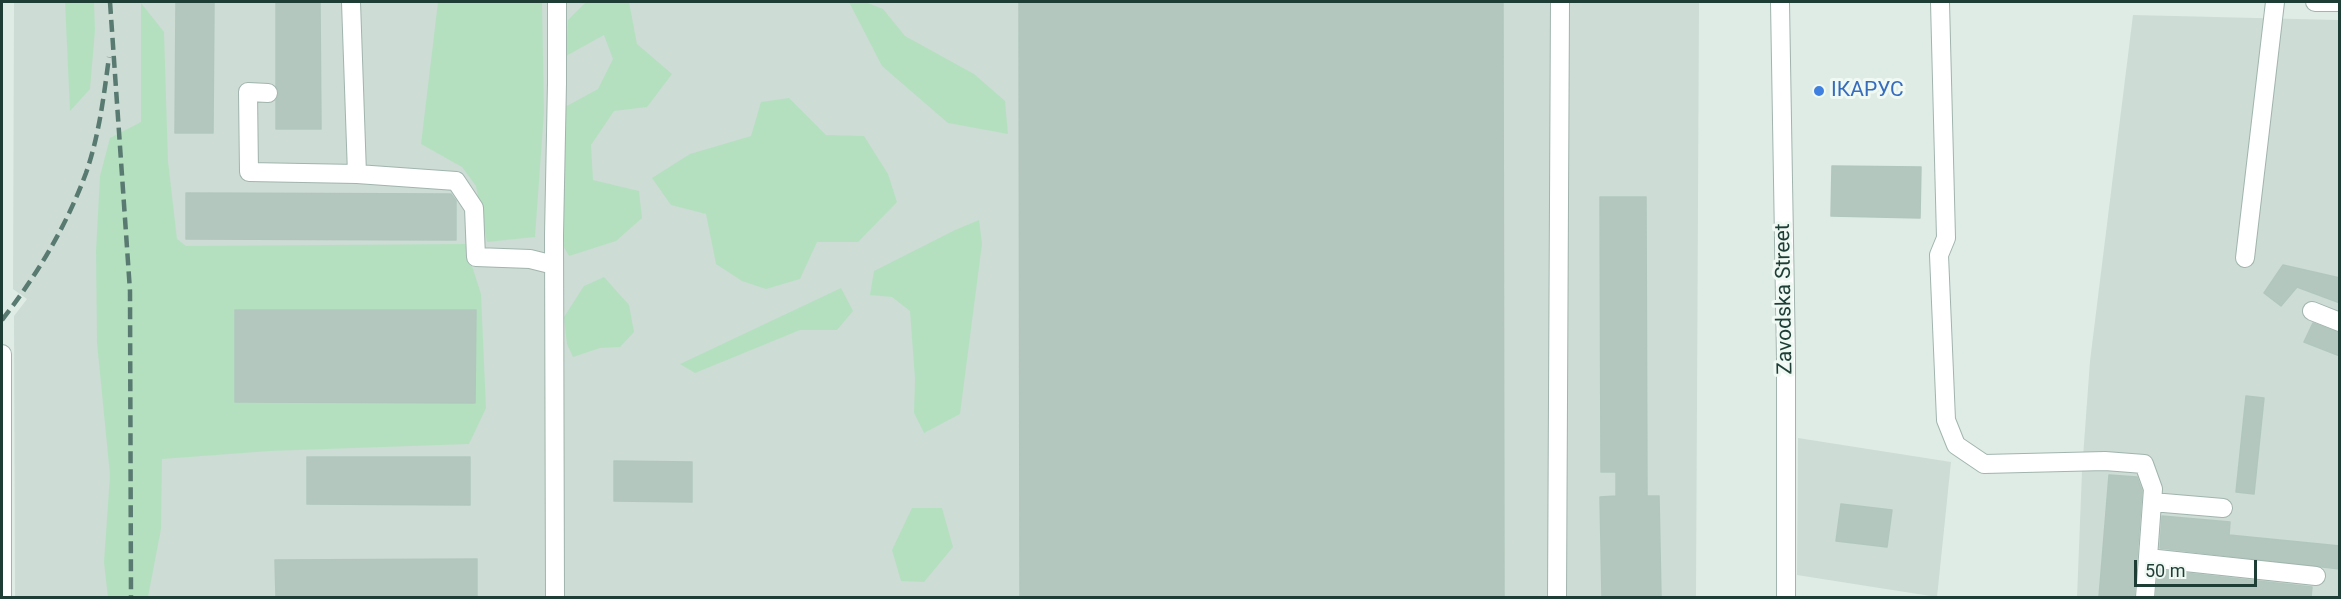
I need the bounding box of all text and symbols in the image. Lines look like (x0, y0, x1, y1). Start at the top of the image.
place label: ІКАРУС (1831, 78, 1904, 104)
marker: ІКАРУС (1812, 84, 1826, 98)
street label: Zavodska Street (1771, 223, 1799, 375)
scale bar (2137, 548, 2260, 586)
text: 50 m (2145, 560, 2185, 581)

